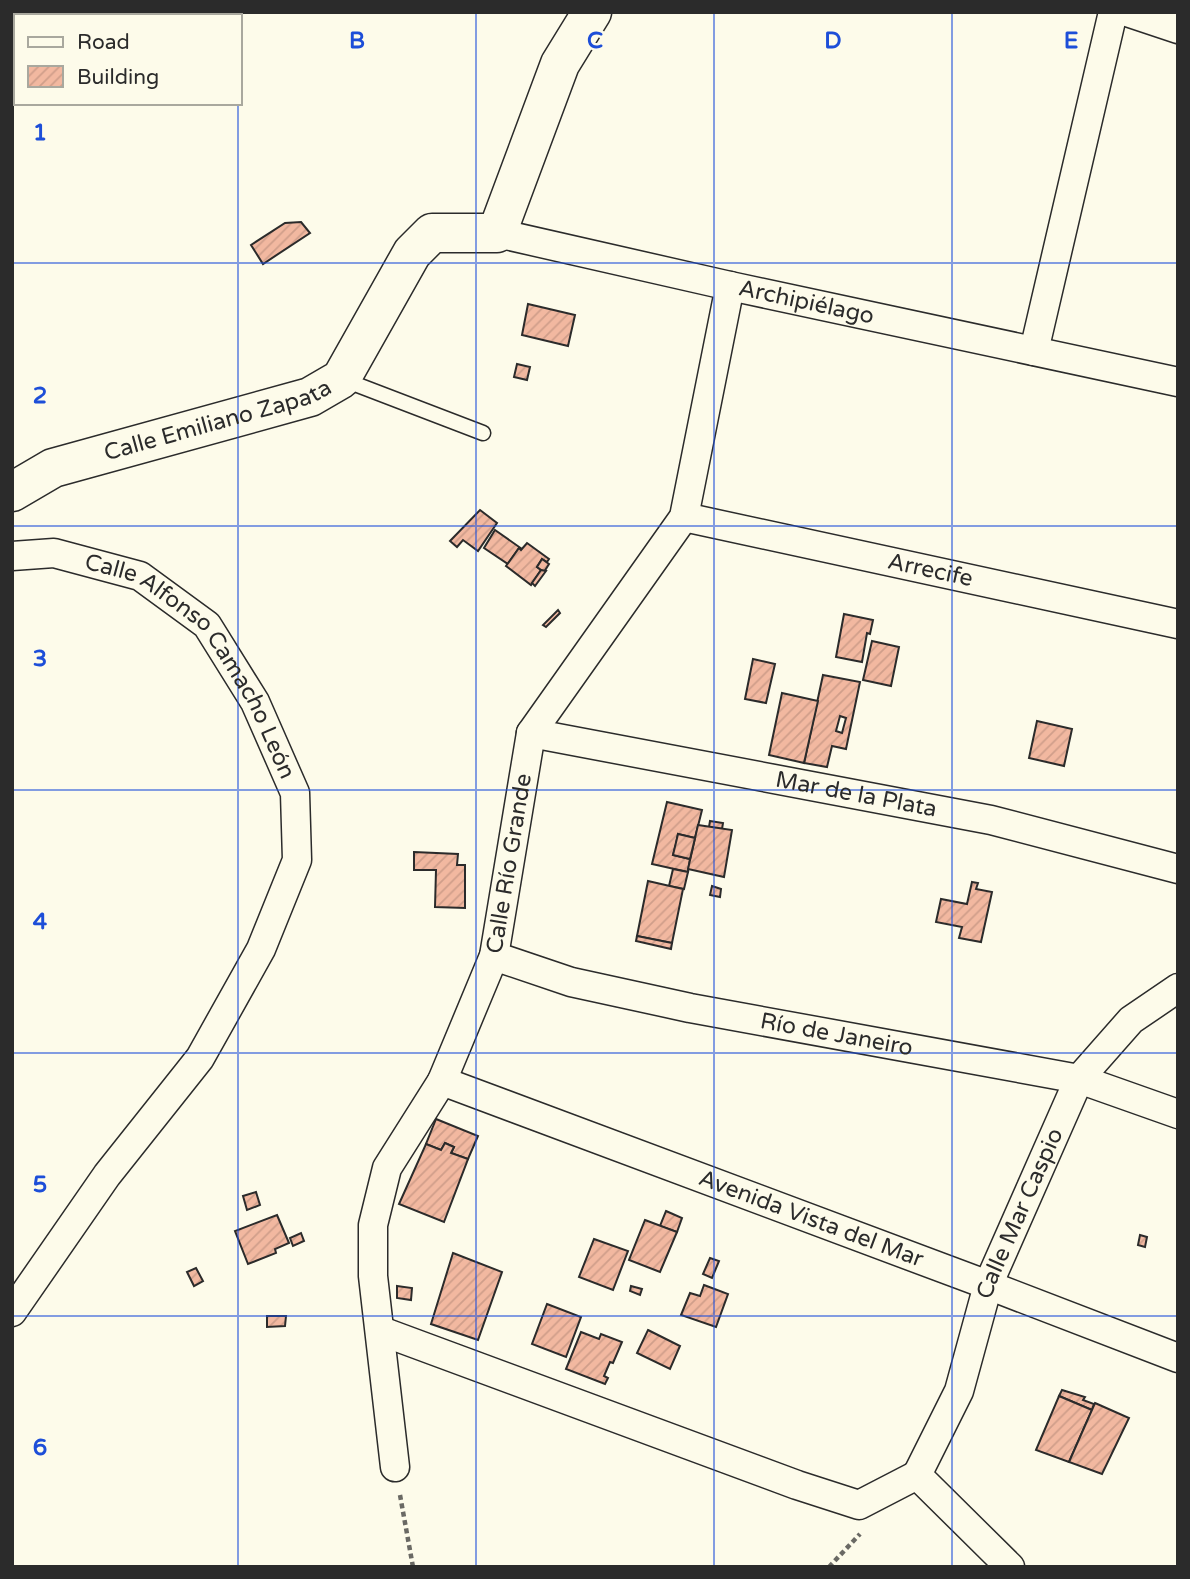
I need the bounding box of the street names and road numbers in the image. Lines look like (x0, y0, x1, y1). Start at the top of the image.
street label: Archipiélago (736, 274, 877, 330)
street label: Calle Emiliano Zapata (101, 373, 337, 467)
street label: Calle Alfonso Camacho León (82, 548, 301, 783)
street label: Arrecife (885, 548, 976, 593)
street label: Mar de la Plata (773, 766, 939, 823)
street label: Calle Río Grande (481, 771, 538, 956)
street label: Río de Janeiro (758, 1007, 915, 1062)
street label: Calle Mar Caspio (971, 1124, 1069, 1302)
street label: Avenida Vista del Mar (695, 1164, 928, 1274)

